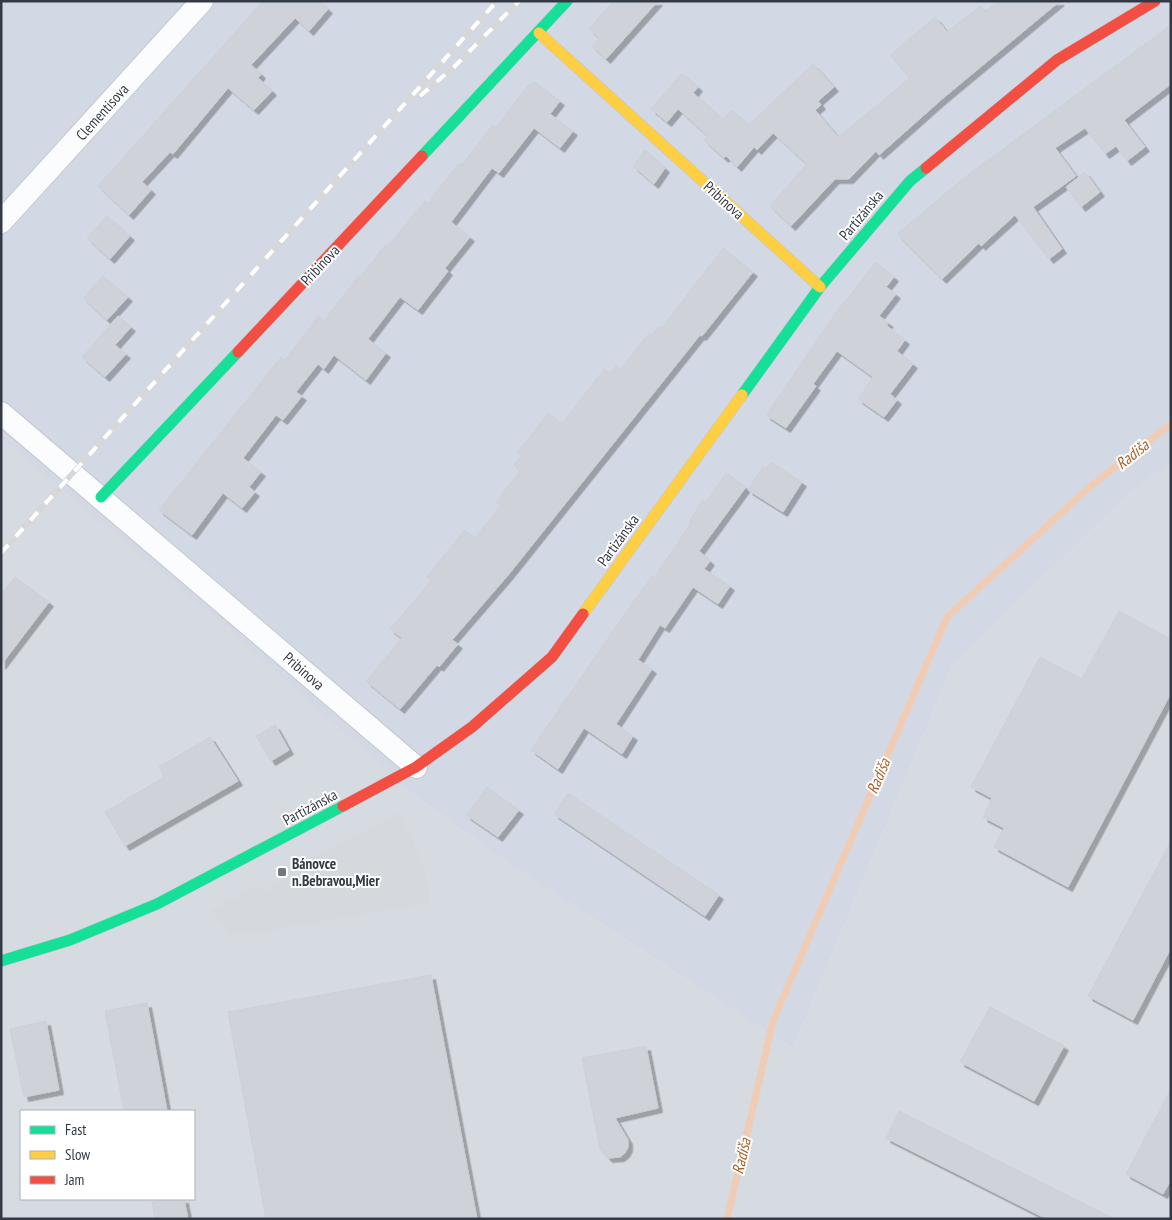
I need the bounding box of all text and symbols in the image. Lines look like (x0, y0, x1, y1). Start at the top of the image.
street label: Clementisova (72, 80, 132, 144)
street label: Pribinova (700, 177, 748, 223)
street label: Partizánska (835, 186, 887, 244)
street label: Pribinova (297, 241, 343, 289)
water label: Radiša (1112, 434, 1154, 473)
street label: Partizánska (593, 511, 643, 569)
street label: Pribinova (280, 648, 328, 694)
water label: Radiša (862, 754, 895, 797)
street label: Partizánska (279, 785, 341, 829)
place label: Bánovce n.Bebravou,Mier (292, 854, 380, 890)
marker: Bánovce n.Bebravou,Mier (276, 866, 288, 878)
legend (20, 1110, 195, 1200)
text: Fast (65, 1120, 86, 1139)
water label: Radiša (727, 1135, 755, 1176)
text: Slow (65, 1145, 90, 1164)
text: Jam (64, 1170, 84, 1189)

